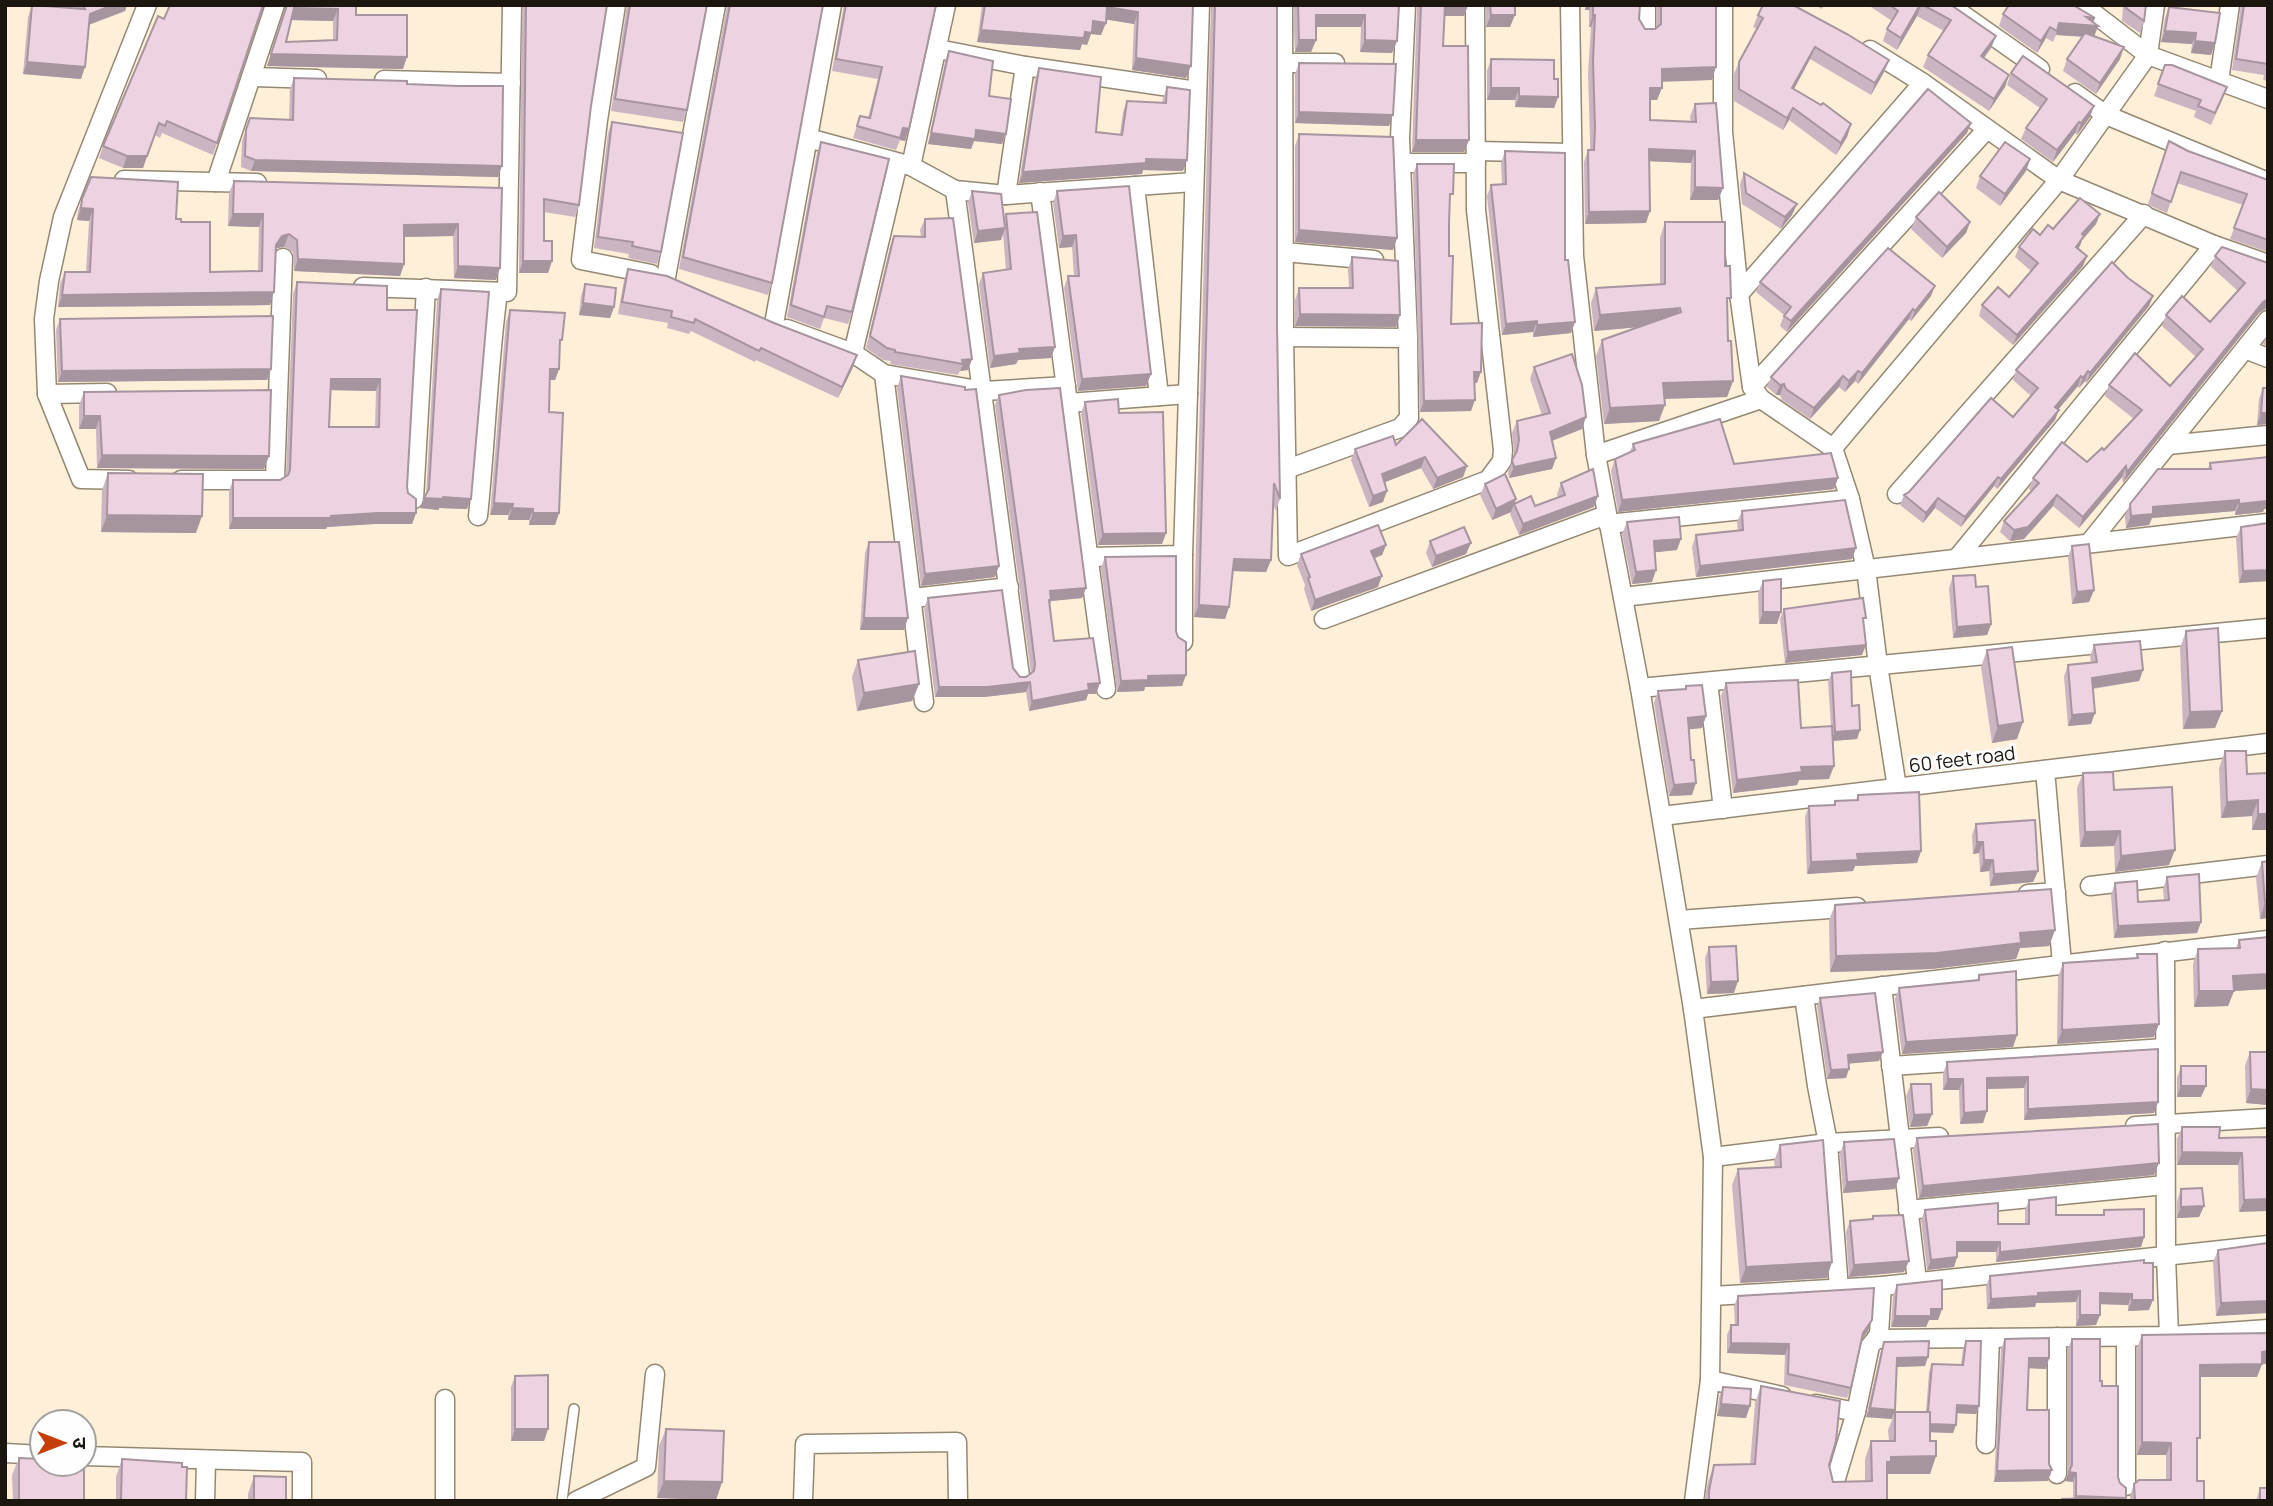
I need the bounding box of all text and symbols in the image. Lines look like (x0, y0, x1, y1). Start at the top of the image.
street label: 60 feet road (1907, 740, 2017, 778)
north arrow (28, 1408, 98, 1478)
text: उ (67, 1437, 93, 1449)

